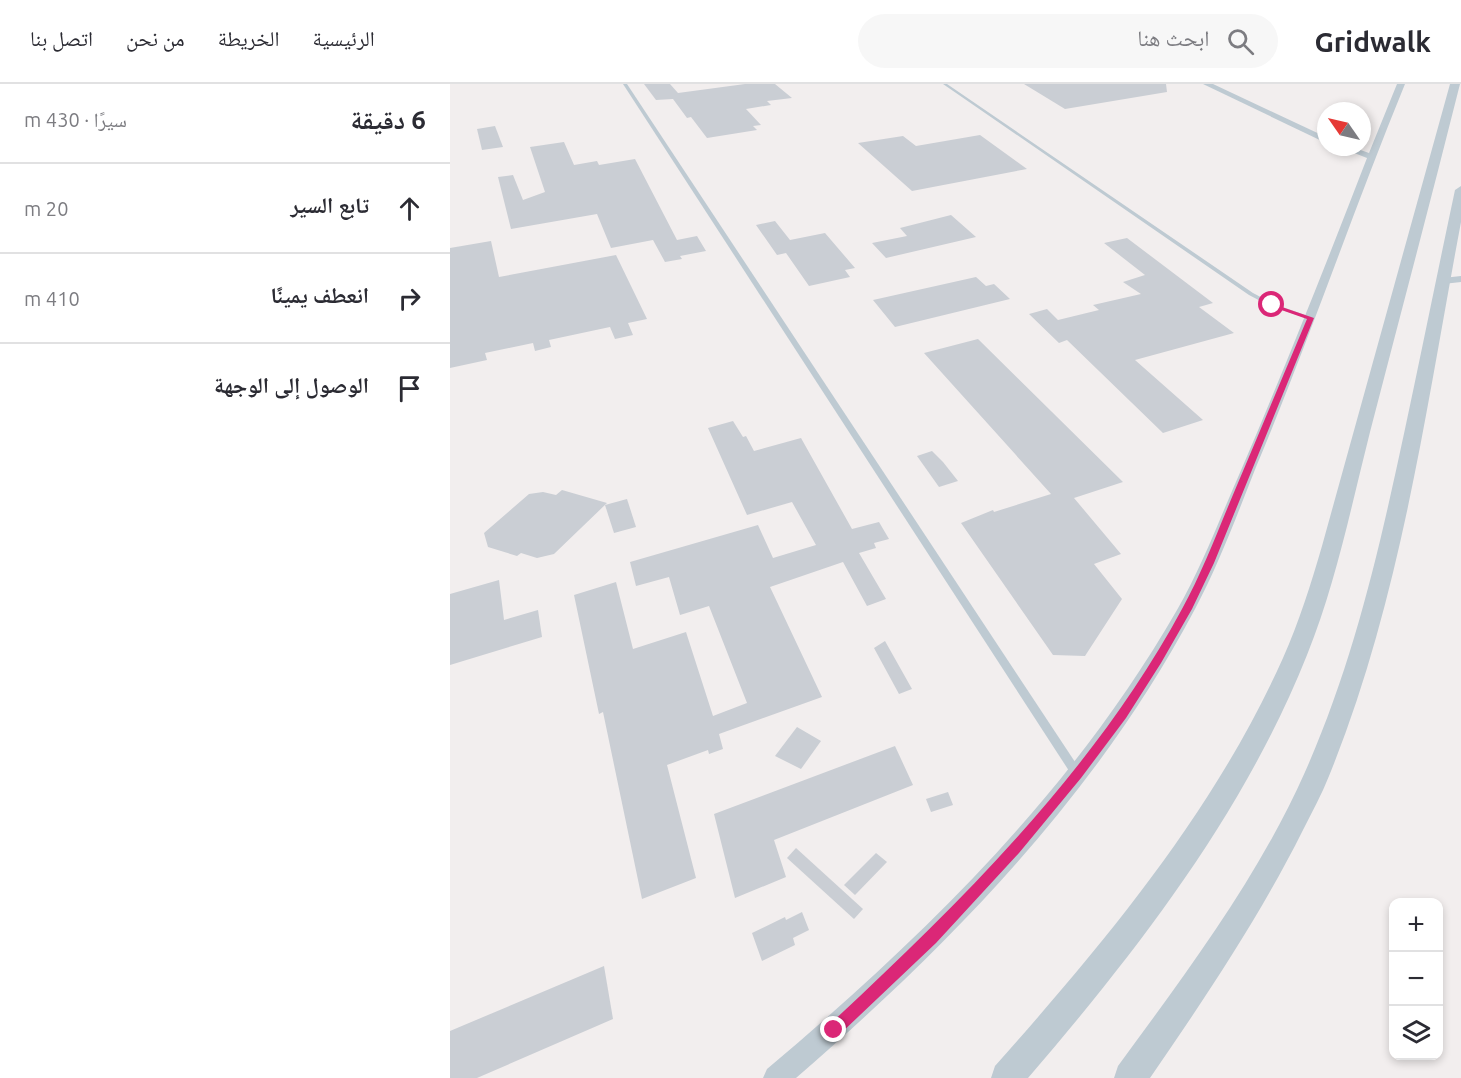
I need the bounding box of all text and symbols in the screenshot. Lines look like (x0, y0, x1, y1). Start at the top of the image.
search box (858, 14, 1278, 68)
text: ابحث هنا (1137, 25, 1209, 50)
icon: search (1224, 25, 1257, 58)
text: اتصل بنا (30, 26, 93, 50)
text: من نحن (126, 26, 185, 50)
text: الخريطة (218, 26, 280, 50)
text: الرئيسية (313, 26, 375, 50)
text: Gridwalk (1314, 26, 1431, 57)
north arrow (1317, 102, 1371, 156)
text: 6 دقيقة (351, 105, 426, 134)
text: سيرًا · 430 m (24, 108, 127, 131)
text: تابع السير (290, 192, 369, 217)
icon: ahead (393, 192, 426, 225)
text: 20 m (24, 197, 68, 220)
text: انعطف يمينًا (270, 282, 369, 307)
icon: right (393, 282, 426, 315)
text: 410 m (24, 287, 80, 310)
route start (1258, 291, 1284, 317)
text: الوصول إلى الوجهة (214, 372, 369, 397)
icon: arrive (393, 372, 426, 405)
map controls (1389, 898, 1443, 1060)
button: + (1389, 898, 1443, 952)
button: − (1389, 952, 1443, 1006)
button: layers (1389, 1006, 1443, 1060)
route end (820, 1016, 846, 1042)

